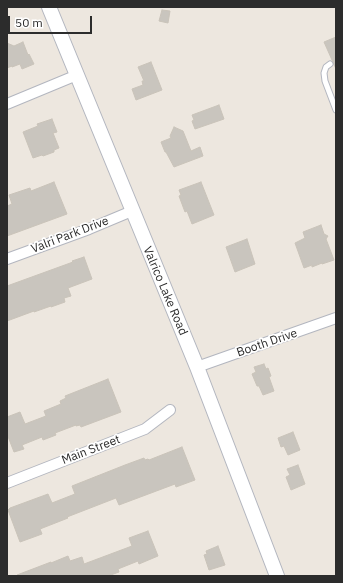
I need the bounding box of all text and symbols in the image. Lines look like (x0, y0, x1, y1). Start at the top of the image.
scale bar (10, 8, 94, 34)
text: 50 m (15, 15, 43, 30)
street label: Valri Park Drive (29, 214, 111, 256)
street label: Valrico Lake Road (140, 244, 190, 338)
street label: Booth Drive (235, 326, 299, 360)
street label: Main Street (60, 432, 122, 468)

